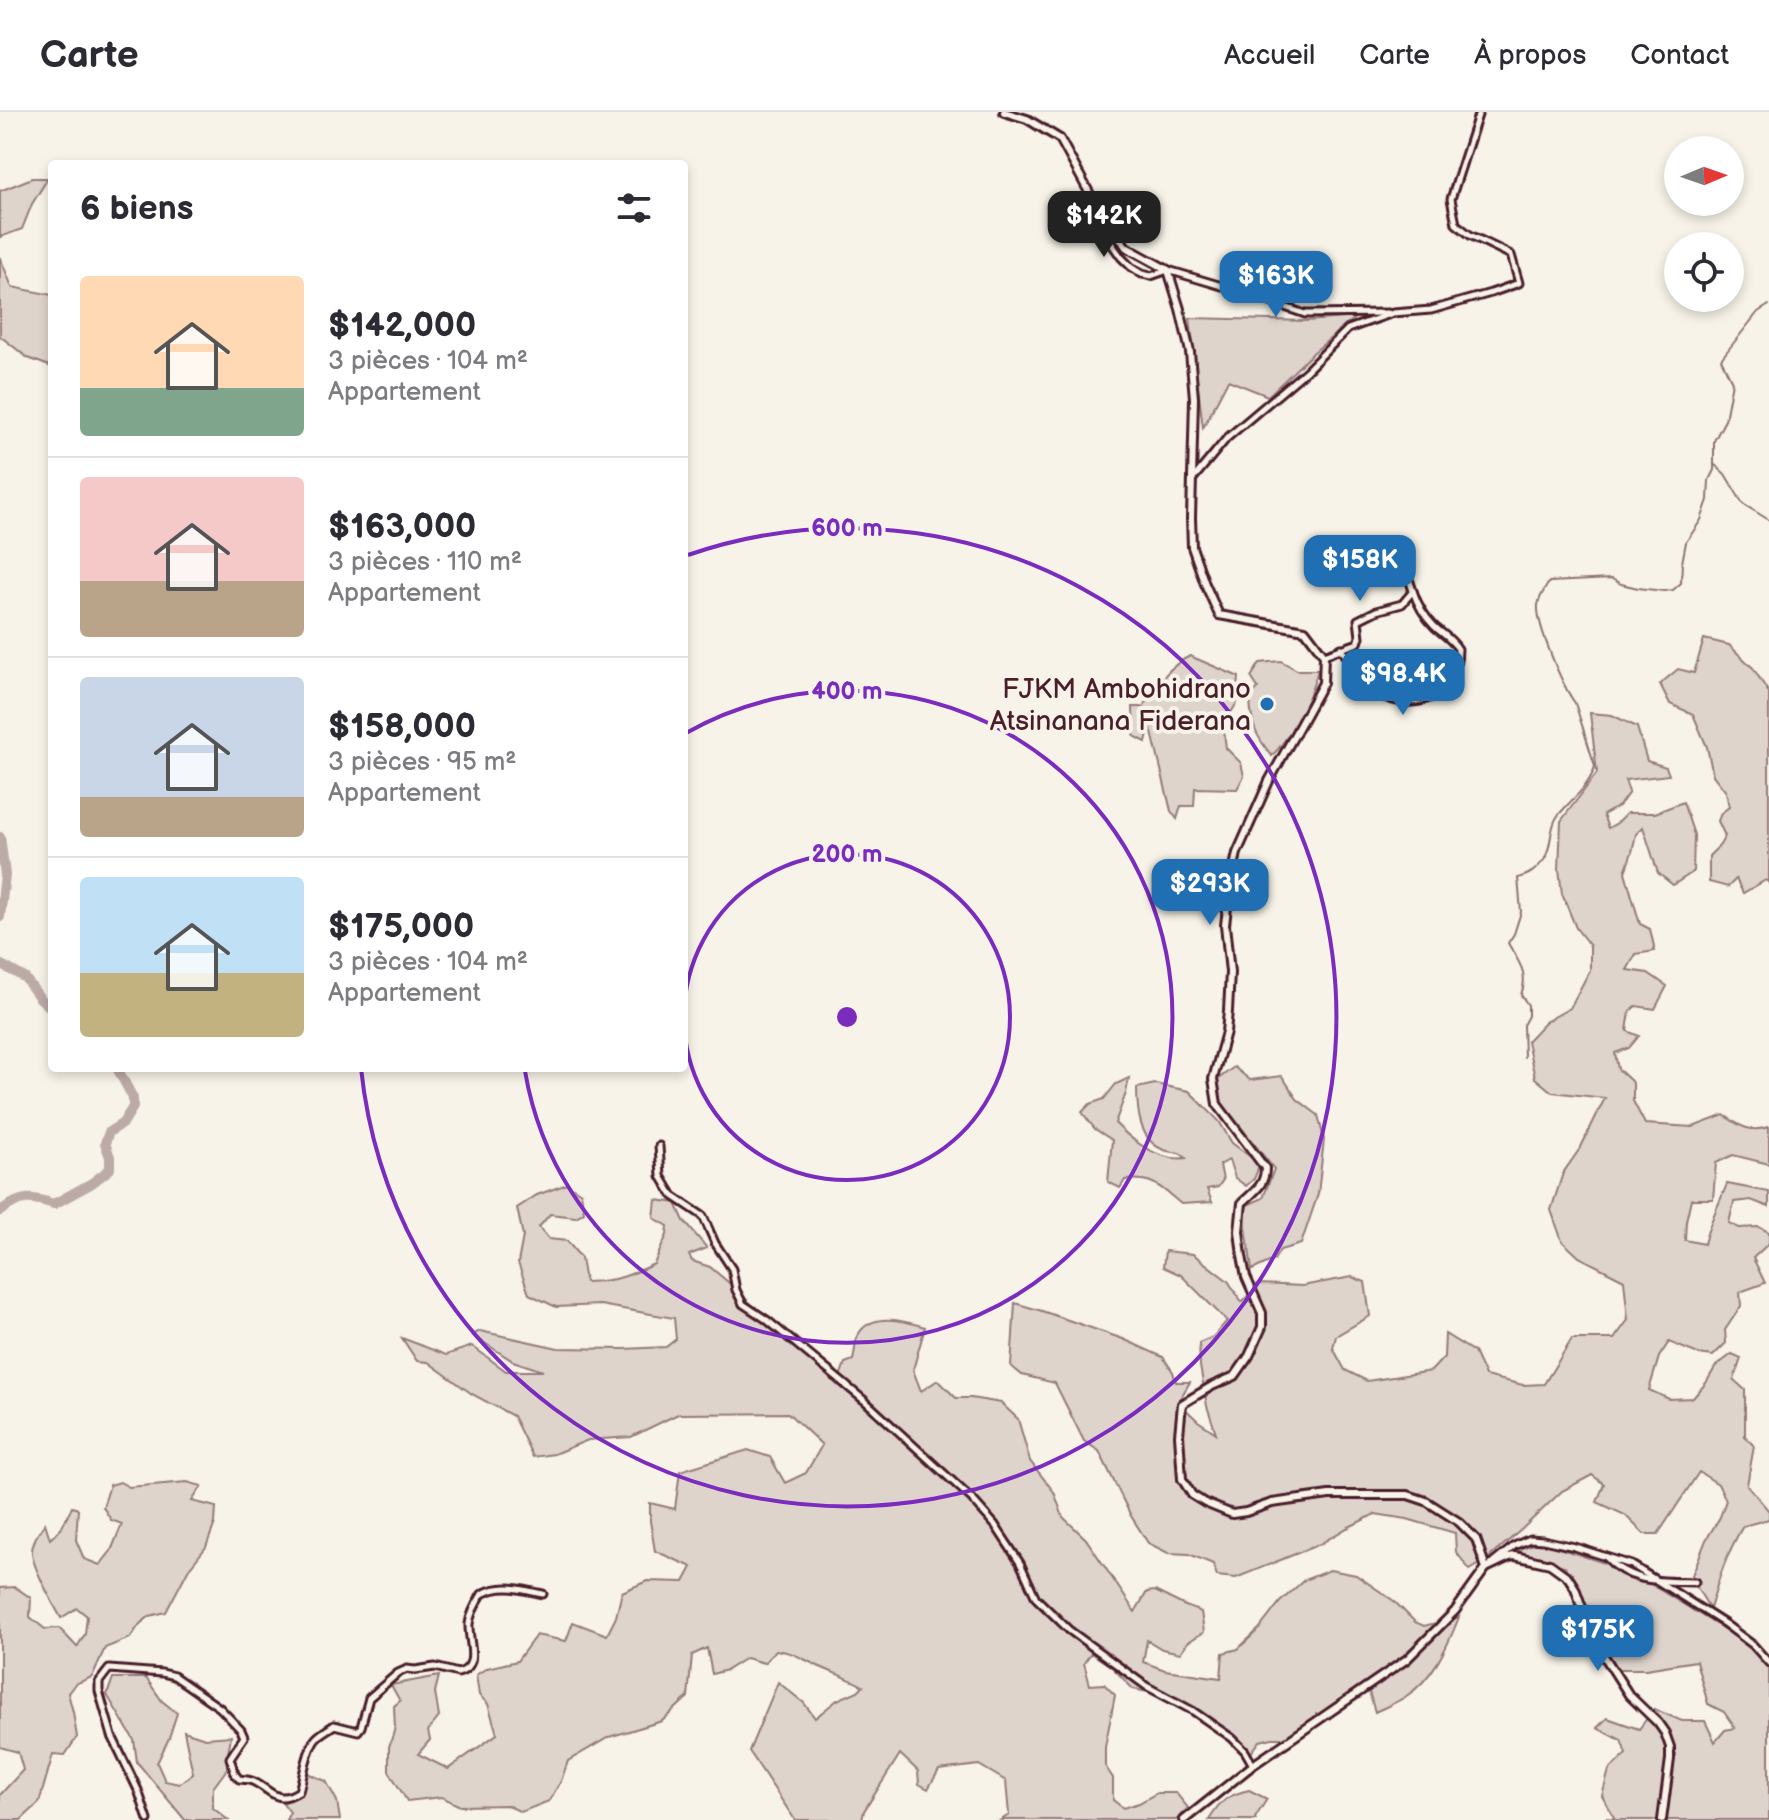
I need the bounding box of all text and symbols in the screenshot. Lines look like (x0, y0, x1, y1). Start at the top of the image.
text: Carte (40, 33, 139, 78)
text: Accueil (1224, 39, 1315, 72)
text: Carte (1359, 39, 1430, 72)
text: À propos (1474, 39, 1586, 72)
text: Contact (1630, 39, 1729, 72)
north arrow (1664, 136, 1744, 216)
map controls (1664, 136, 1744, 312)
icon: filters (612, 186, 656, 230)
text: 6 biens (80, 188, 193, 229)
pin: $142K (1048, 191, 1160, 259)
text: $142K (1066, 201, 1142, 232)
button: locate (1664, 232, 1744, 312)
pin: $163K (1220, 251, 1332, 319)
text: $163K (1238, 261, 1314, 292)
text: $142,000 (328, 305, 476, 346)
icon: home (144, 308, 240, 404)
text: 3 pièces · 104 m² (328, 346, 528, 377)
text: Appartement (328, 377, 481, 408)
text: $163,000 (328, 506, 476, 547)
icon: home (144, 509, 240, 605)
text: 600 m (811, 514, 883, 543)
pin: $158K (1304, 535, 1416, 603)
text: $158K (1322, 545, 1398, 576)
text: 3 pièces · 110 m² (328, 547, 522, 578)
text: Appartement (328, 578, 481, 609)
pin: $98.4K (1338, 649, 1468, 717)
text: $98.4K (1360, 659, 1446, 690)
place label: FJKM Ambohidrano Atsinanana Fiderana (990, 673, 1251, 738)
text: 400 m (812, 677, 883, 706)
marker: FJKM Ambohidrano Atsinanana Fiderana (1258, 695, 1276, 713)
text: $158,000 (328, 706, 476, 747)
icon: home (144, 709, 240, 805)
text: 3 pièces · 95 m² (328, 747, 517, 778)
text: Appartement (328, 778, 481, 809)
text: 200 m (812, 840, 882, 869)
pin: $293K (1154, 859, 1266, 927)
text: $293K (1170, 869, 1250, 900)
text: $175,000 (328, 906, 474, 947)
icon: home (144, 909, 240, 1005)
text: 3 pièces · 104 m² (328, 947, 528, 978)
text: Appartement (328, 978, 481, 1009)
centre of rings (833, 1003, 861, 1031)
pin: $175K (1542, 1605, 1654, 1673)
text: $175K (1560, 1615, 1636, 1646)

